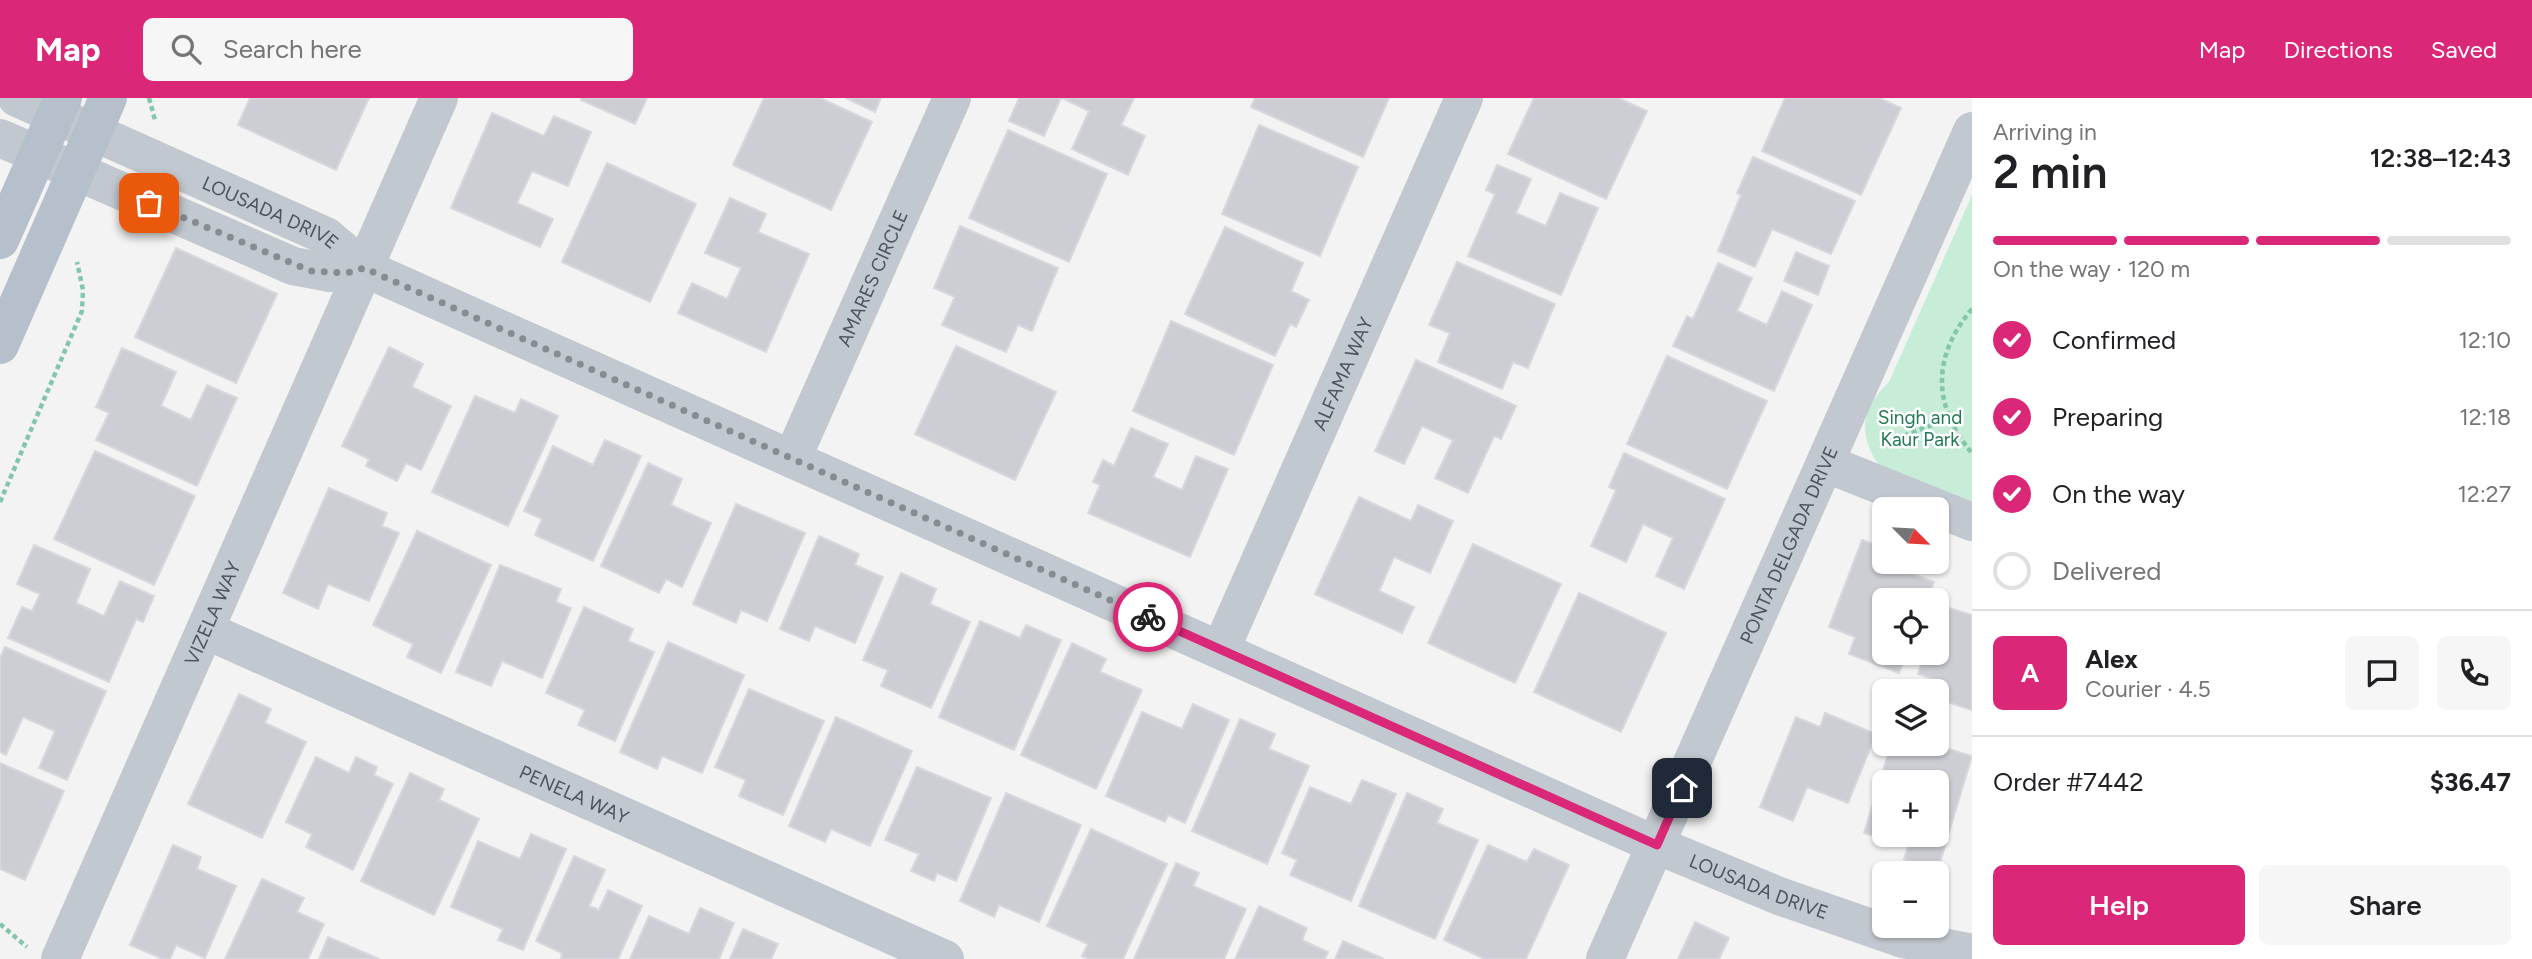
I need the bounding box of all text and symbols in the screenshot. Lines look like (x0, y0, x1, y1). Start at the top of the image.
search box (143, 18, 633, 81)
text: Map (35, 30, 101, 69)
icon: search (167, 30, 205, 68)
text: Search here (223, 33, 362, 65)
text: Map (2199, 35, 2245, 64)
text: Directions (2283, 35, 2393, 64)
text: Saved (2431, 35, 2497, 64)
text: Arriving in (1993, 118, 2097, 146)
text: 12:38–12:43 (2370, 142, 2511, 174)
text: 2 min (1993, 144, 2108, 200)
street label: LOUSADA DRIVE (199, 171, 343, 254)
pin (119, 173, 179, 233)
icon: bag (130, 184, 168, 222)
street label: AMARES CIRCLE (832, 206, 913, 350)
text: On the way · 120 m (1993, 255, 2190, 283)
street label: ALFAMA WAY (1308, 313, 1378, 434)
icon: check (1993, 321, 2031, 359)
text: Confirmed (2052, 324, 2176, 356)
text: 12:10 (2459, 326, 2511, 354)
icon: check (1993, 398, 2031, 436)
text: Preparing (2052, 401, 2163, 433)
text: 12:18 (2459, 403, 2511, 431)
park label: Singh and Kaur Park (1878, 406, 1962, 451)
street label: PONTA DELGADA DRIVE (1735, 443, 1843, 647)
icon: check (1993, 475, 2031, 513)
text: On the way (2052, 478, 2185, 510)
text: 12:27 (2458, 480, 2511, 508)
north arrow (1872, 497, 1950, 574)
map controls (1872, 497, 1949, 938)
text: Delivered (2052, 555, 2161, 587)
street label: VIZELA WAY (180, 557, 246, 669)
courier (1113, 582, 1183, 652)
button: locate (1872, 588, 1949, 665)
icon: bike (1129, 598, 1167, 636)
button: chat (2345, 636, 2419, 710)
button: phone (2437, 636, 2511, 710)
text: Alex (2085, 643, 2138, 675)
text: A (2021, 657, 2039, 689)
text: Courier · 4.5 (2085, 675, 2211, 703)
button: layers (1872, 679, 1949, 756)
pin (1652, 758, 1712, 818)
street label: PENELA WAY (516, 760, 633, 829)
text: Order #7442 (1993, 766, 2144, 798)
text: $36.47 (2430, 766, 2511, 798)
icon: home (1663, 769, 1701, 807)
button: + (1872, 770, 1949, 847)
street label: LOUSADA DRIVE (1686, 849, 1831, 924)
button: − (1872, 861, 1949, 938)
button: Help (1993, 865, 2245, 945)
button: Share (2259, 865, 2511, 945)

